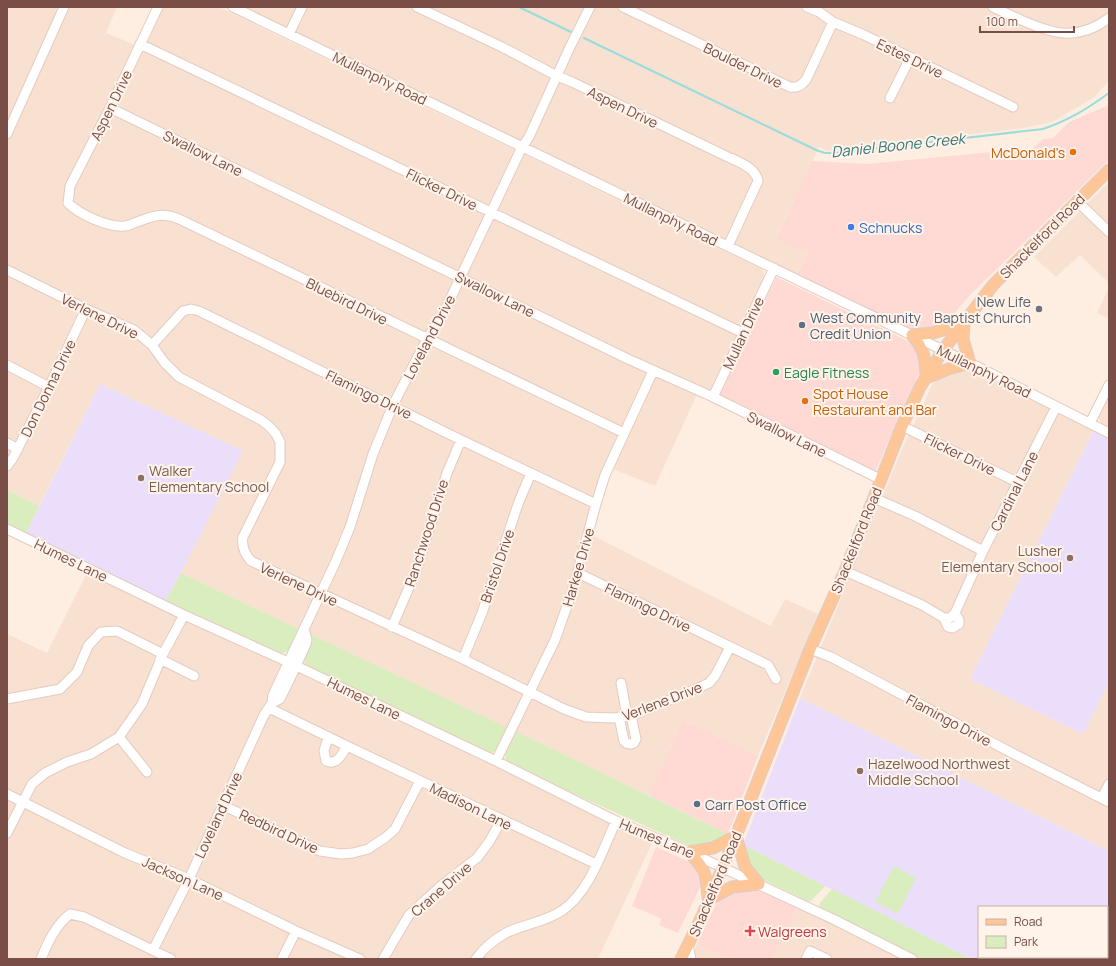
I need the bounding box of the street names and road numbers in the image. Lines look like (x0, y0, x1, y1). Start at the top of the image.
street label: Estes Drive (874, 34, 946, 82)
street label: Boulder Drive (700, 38, 786, 92)
street label: Mullanphy Road (330, 47, 430, 109)
street label: Aspen Drive (86, 67, 136, 143)
street label: Aspen Drive (585, 82, 661, 132)
street label: Swallow Lane (160, 126, 246, 180)
street label: Flicker Drive (403, 164, 481, 214)
street label: Mullanphy Road (621, 188, 721, 250)
street label: Shackelford Road (995, 189, 1089, 283)
street label: Swallow Lane (452, 267, 538, 321)
street label: Bluebird Drive (303, 273, 391, 329)
street label: Verlene Drive (58, 289, 142, 343)
street label: Loveland Drive (399, 291, 459, 383)
street label: Mullan Drive (718, 294, 768, 372)
street label: Don Donna Drive (16, 336, 80, 440)
street label: Mullanphy Road (934, 340, 1034, 402)
street label: Flamingo Drive (323, 365, 415, 423)
street label: Swallow Lane (744, 407, 830, 461)
street label: Flicker Drive (921, 429, 999, 479)
street label: Cardinal Lane (986, 448, 1042, 534)
street label: Ranchwood Drive (400, 477, 452, 589)
street label: Shackelford Road (826, 484, 886, 596)
street label: Harkee Drive (558, 525, 598, 609)
street label: Bristol Drive (476, 527, 518, 605)
street label: Humes Lane (31, 534, 111, 586)
street label: Verlene Drive (257, 558, 341, 610)
street label: Flamingo Drive (602, 578, 694, 636)
street label: Humes Lane (324, 672, 404, 724)
street label: Verlene Drive (619, 677, 705, 725)
street label: Flamingo Drive (903, 690, 995, 750)
street label: Loveland Drive (190, 769, 246, 861)
street label: Madison Lane (427, 778, 515, 834)
street label: Redbird Drive (236, 804, 322, 858)
street label: Humes Lane (617, 814, 697, 862)
street label: Shackelford Road (684, 828, 746, 940)
street label: Jackson Lane (139, 852, 227, 904)
street label: Crane Drive (407, 857, 475, 921)

